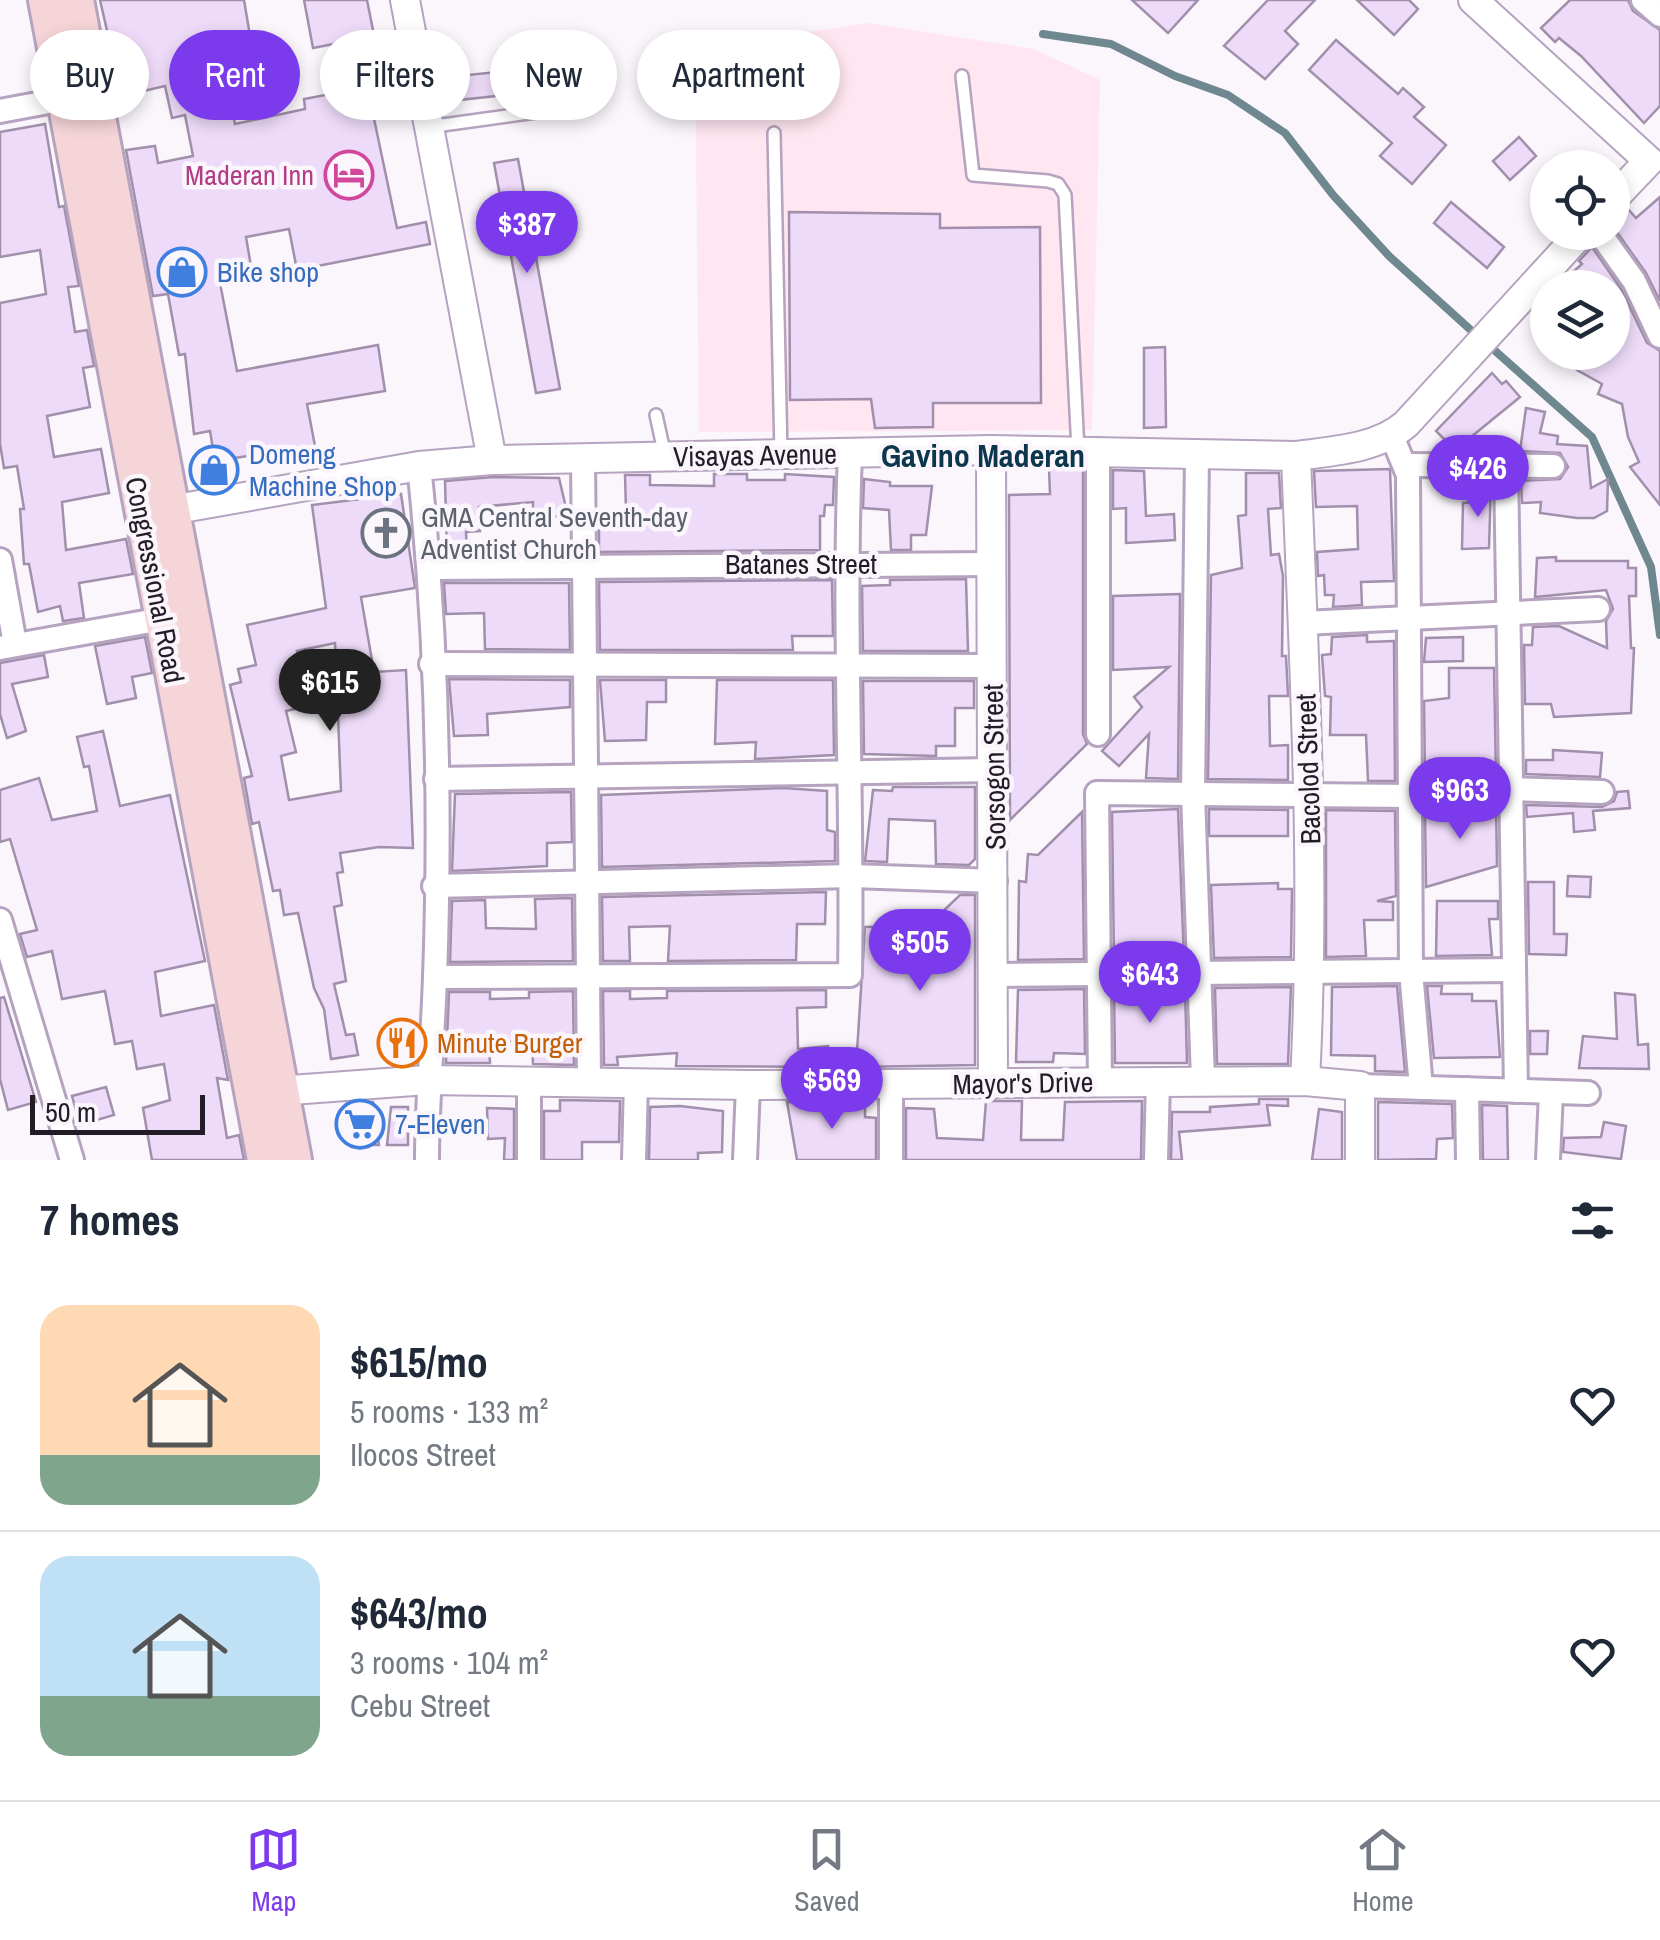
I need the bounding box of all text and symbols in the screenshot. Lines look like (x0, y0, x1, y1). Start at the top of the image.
chip: Buy (30, 30, 149, 120)
chip: Rent (169, 30, 300, 120)
chip: Filters (320, 30, 470, 120)
chip: New (490, 30, 617, 120)
chip: Apartment (637, 30, 840, 120)
hotel icon: Maderan Inn (323, 149, 375, 201)
map controls (1530, 150, 1630, 370)
button: locate (1530, 150, 1630, 250)
place label: Maderan Inn (185, 156, 314, 194)
pin: $387 (468, 191, 586, 276)
text: $387 (498, 202, 556, 245)
shop icon: Bike shop (156, 246, 208, 298)
place label: Bike shop (217, 253, 319, 291)
button: layers (1530, 270, 1630, 370)
district label: Gavino Maderan (881, 434, 1085, 477)
place label: Domeng Machine Shop (249, 435, 397, 505)
street label: Visayas Avenue (673, 435, 837, 475)
pin: $426 (1419, 435, 1537, 520)
shop icon: Domeng Machine Shop (188, 444, 240, 496)
text: $426 (1449, 446, 1507, 489)
street label: Congressional Road (116, 474, 194, 686)
place label: GMA Central Seventh-day Adventist Church (420, 498, 688, 568)
church icon: GMA Central Seventh-day Adventist Church (360, 507, 412, 559)
street label: Batanes Street (725, 545, 877, 583)
pin: $615 (271, 649, 389, 734)
text: $615 (301, 660, 359, 703)
street label: Sorsogon Street (974, 684, 1014, 850)
street label: Bacolod Street (1286, 693, 1330, 845)
pin: $963 (1401, 757, 1519, 842)
text: $963 (1431, 768, 1489, 811)
pin: $505 (861, 909, 979, 994)
text: $505 (891, 920, 949, 963)
pin: $643 (1091, 941, 1209, 1026)
text: $643 (1121, 952, 1179, 995)
restaurant icon: Minute Burger (376, 1017, 428, 1069)
place label: Minute Burger (437, 1024, 583, 1062)
pin: $569 (773, 1047, 891, 1132)
text: $569 (803, 1058, 861, 1101)
street label: Mayor's Drive (952, 1063, 1094, 1103)
scale bar (30, 1090, 205, 1134)
text: 50 m (45, 1093, 96, 1131)
supermarket icon: 7-Eleven (334, 1098, 386, 1150)
place label: 7-Eleven (395, 1105, 486, 1143)
text: 7 homes (40, 1192, 180, 1248)
icon: filters (1565, 1193, 1620, 1248)
text: $615/mo (350, 1334, 488, 1390)
icon: home (120, 1345, 240, 1465)
icon: heart (1565, 1378, 1620, 1433)
text: 5 rooms · 133 m² (350, 1390, 548, 1433)
text: Ilocos Street (350, 1433, 496, 1476)
text: $643/mo (350, 1585, 488, 1641)
icon: home (120, 1596, 240, 1716)
icon: heart (1565, 1629, 1620, 1684)
text: 3 rooms · 104 m² (350, 1641, 548, 1684)
text: Cebu Street (350, 1684, 490, 1727)
tab: Map (246, 1822, 301, 1920)
tab: Saved (794, 1822, 859, 1920)
tab: Home (1352, 1822, 1414, 1920)

